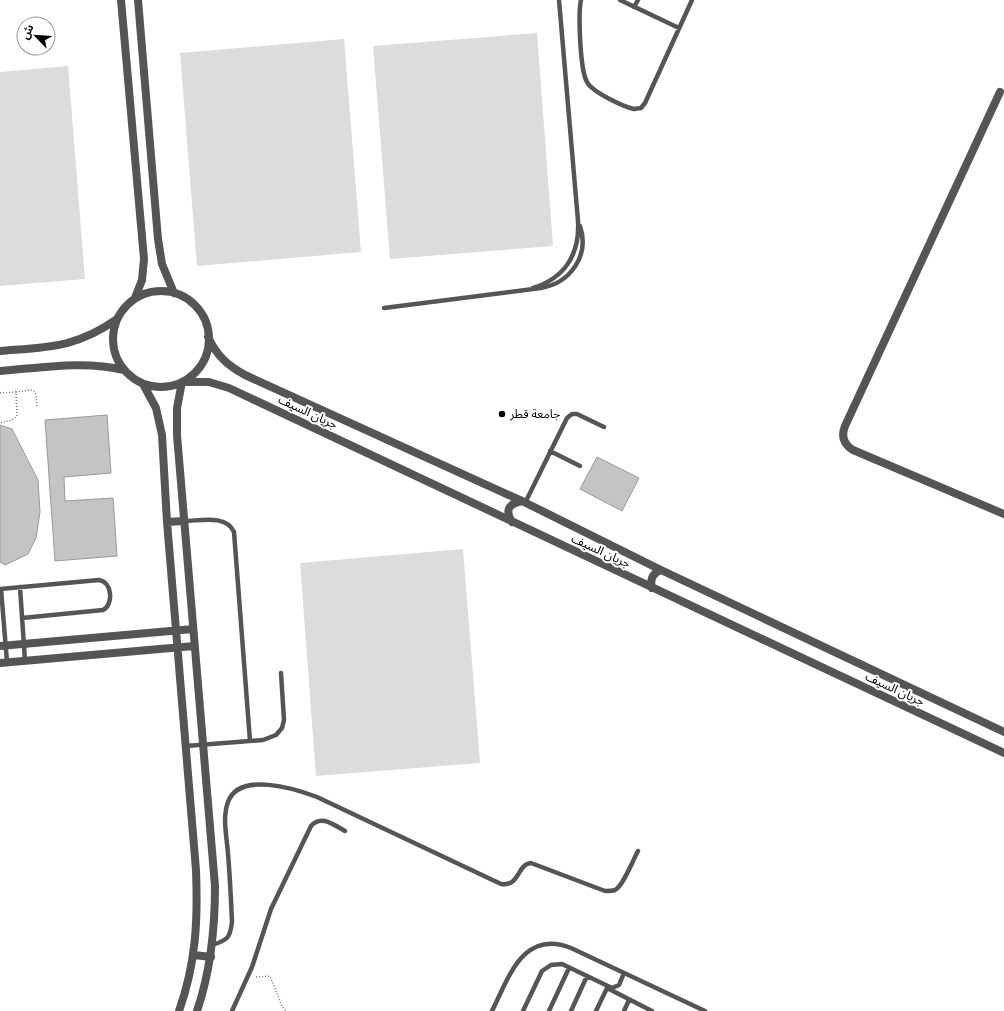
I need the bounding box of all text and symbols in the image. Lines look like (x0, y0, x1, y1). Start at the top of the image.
north arrow (16, 16, 56, 56)
text: ش (18, 22, 36, 42)
street label: جريان السيف (276, 392, 340, 432)
place label: جامعة قطر (509, 407, 560, 421)
marker: جامعة قطر (497, 409, 507, 419)
street label: جريان السيف (569, 531, 633, 571)
street label: جريان السيف (863, 669, 927, 709)

